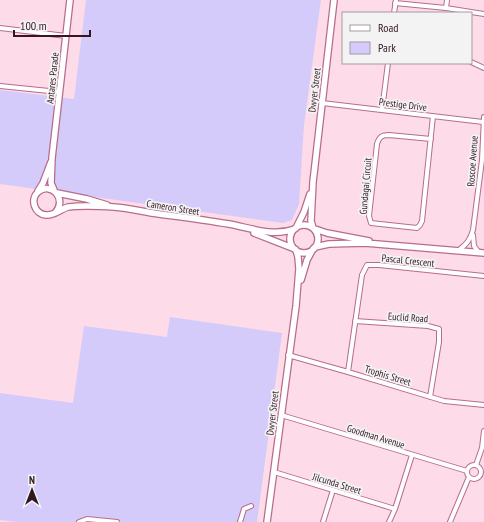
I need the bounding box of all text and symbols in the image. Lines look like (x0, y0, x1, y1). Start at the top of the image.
scale bar (14, 12, 90, 38)
legend (342, 12, 472, 64)
text: 100 m (20, 18, 47, 33)
text: Road (378, 20, 398, 35)
text: Park (378, 40, 396, 55)
street label: Antares Parade (43, 52, 62, 104)
street label: Dwyer Street (305, 67, 324, 113)
street label: Prestige Drive (378, 95, 428, 114)
street label: Roscoe Avenue (464, 135, 481, 187)
street label: Gundagai Circuit (357, 157, 374, 215)
street label: Cameron Street (146, 197, 201, 218)
street label: Pascal Crescent (381, 251, 435, 270)
street label: Euclid Road (387, 310, 428, 325)
street label: Trophis Street (363, 362, 413, 389)
street label: Dwyer Street (263, 390, 282, 436)
street label: Goodman Avenue (345, 422, 406, 451)
north arrow (12, 470, 52, 510)
street label: Jilcunda Street (310, 470, 363, 497)
text: N (29, 473, 35, 487)

